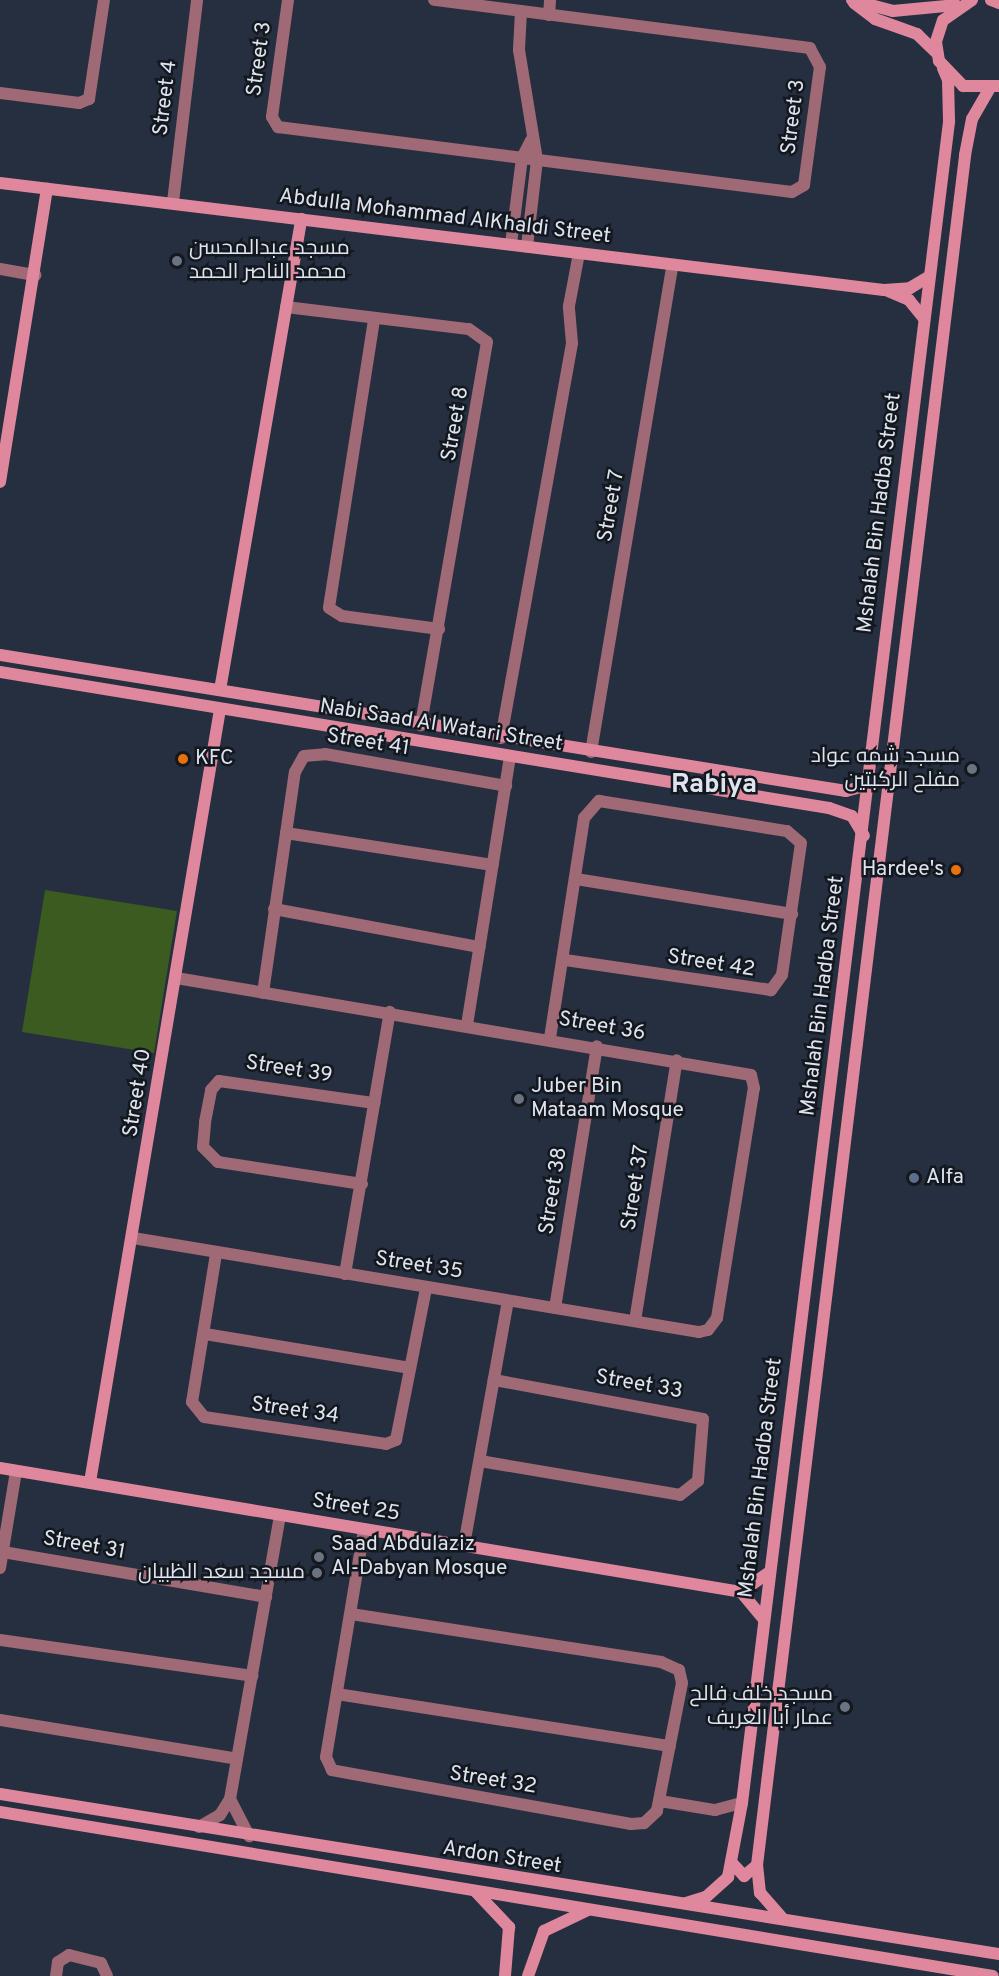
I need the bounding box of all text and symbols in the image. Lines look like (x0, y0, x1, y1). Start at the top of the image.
street label: Street 3 (242, 20, 278, 98)
street label: Street 4 (149, 59, 183, 137)
street label: Street 3 (777, 78, 811, 156)
street label: Abdulla Mohammad AlKhaldi Street (277, 184, 613, 250)
place label: مسجد عبدالمحسن محمد الناصر الحمد (189, 236, 350, 286)
marker: مسجد عبدالمحسن محمد الناصر الحمد (170, 254, 184, 268)
street label: Street 8 (437, 385, 475, 463)
street label: Mshalah Bin Hadba Street (853, 392, 907, 634)
street label: Street 7 (593, 468, 631, 544)
street label: Nabi Saad Al Watari Street (317, 694, 565, 758)
street label: Street 41 (325, 724, 411, 762)
place label: مسجد شمه عواد مفلح الركبتين (811, 744, 960, 794)
place label: KFC (195, 746, 234, 772)
marker: KFC (176, 752, 190, 766)
marker: مسجد شمه عواد مفلح الركبتين (965, 762, 979, 776)
district label: Rabiya (671, 770, 757, 802)
place label: Hardee's (862, 857, 944, 883)
marker: Hardee's (949, 863, 963, 877)
street label: Mshalah Bin Hadba Street (796, 875, 850, 1117)
street label: Street 42 (665, 945, 757, 983)
street label: Street 36 (557, 1007, 647, 1047)
street label: Street 40 (119, 1047, 157, 1139)
street label: Street 39 (244, 1051, 334, 1089)
place label: Juber Bin Mataam Mosque (531, 1074, 684, 1124)
marker: Juber Bin Mataam Mosque (512, 1092, 526, 1106)
street label: Street 37 (617, 1143, 655, 1233)
street label: Street 38 (535, 1145, 573, 1237)
place label: Alfa (926, 1165, 964, 1191)
marker: Alfa (907, 1171, 921, 1185)
street label: Street 35 (373, 1247, 465, 1285)
street label: Mshalah Bin Hadba Street (734, 1357, 788, 1599)
street label: Street 33 (593, 1365, 685, 1405)
street label: Street 34 (249, 1392, 341, 1430)
street label: Street 25 (310, 1489, 402, 1527)
street label: Street 31 (41, 1526, 127, 1566)
place label: Saad Abdulaziz Al-Dabyan Mosque (331, 1532, 507, 1582)
marker: Saad Abdulaziz Al-Dabyan Mosque (312, 1550, 326, 1564)
place label: مسجد سعد الظبيان (138, 1560, 305, 1586)
marker: مسجد سعد الظبيان (310, 1566, 324, 1580)
place label: مسجد خلف فالح عمار أبا العريف (690, 1682, 833, 1732)
marker: مسجد خلف فالح عمار أبا العريف (838, 1700, 852, 1714)
street label: Street 32 (448, 1762, 538, 1800)
street label: Ardon Street (441, 1836, 563, 1880)

